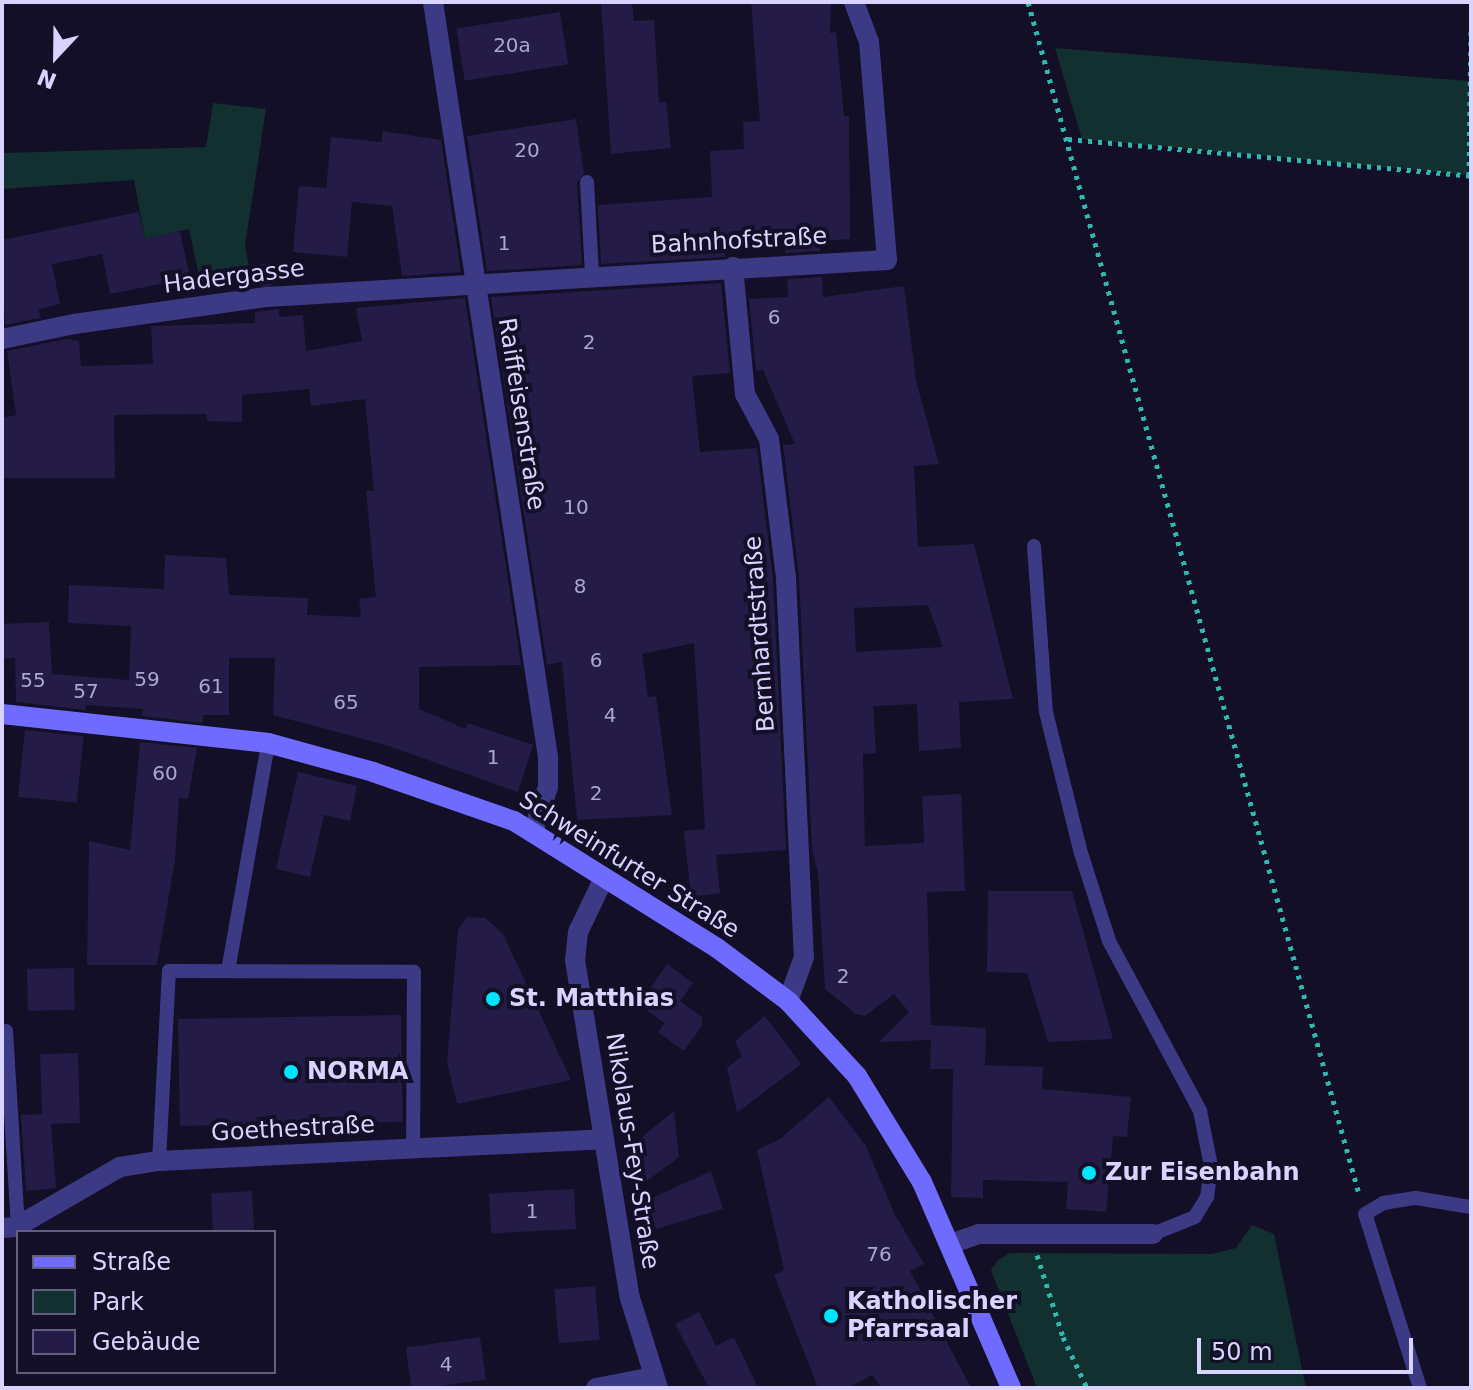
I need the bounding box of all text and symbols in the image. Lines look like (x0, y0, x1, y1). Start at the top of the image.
north arrow (16, 16, 96, 96)
house number: 20a (493, 33, 531, 57)
text: N (34, 64, 60, 94)
house number: 20 (514, 138, 540, 162)
street label: Bahnhofstraße (650, 222, 828, 260)
house number: 1 (498, 231, 510, 255)
street label: Hadergasse (162, 254, 306, 300)
house number: 6 (768, 305, 780, 329)
street label: Raiffeisenstraße (492, 316, 550, 512)
house number: 2 (583, 330, 595, 354)
house number: 10 (563, 495, 589, 519)
street label: Bernhardtstraße (739, 535, 781, 733)
house number: 8 (574, 574, 586, 598)
house number: 6 (590, 648, 602, 672)
house number: 59 (134, 667, 160, 691)
house number: 55 (20, 668, 46, 692)
house number: 61 (198, 674, 224, 698)
house number: 57 (73, 679, 99, 703)
house number: 65 (333, 690, 359, 714)
house number: 4 (604, 703, 616, 727)
house number: 1 (487, 745, 499, 769)
house number: 60 (152, 761, 178, 785)
house number: 2 (590, 781, 602, 805)
street label: Schweinfurter Straße (514, 785, 744, 945)
house number: 2 (837, 964, 849, 988)
place label: St. Matthias (509, 985, 674, 1013)
marker: St. Matthias (484, 990, 502, 1008)
street label: Nikolaus-Fey-Straße (599, 1031, 665, 1271)
place label: NORMA (307, 1058, 408, 1086)
marker: NORMA (282, 1063, 300, 1081)
street label: Goethestraße (210, 1110, 376, 1148)
place label: Zur Eisenbahn (1105, 1159, 1299, 1187)
marker: Zur Eisenbahn (1080, 1164, 1098, 1182)
house number: 1 (526, 1199, 538, 1223)
legend (16, 1230, 276, 1374)
house number: 76 (866, 1242, 892, 1266)
text: Straße (92, 1248, 171, 1276)
text: Park (92, 1288, 144, 1316)
place label: Katholischer Pfarrsaal (847, 1288, 1017, 1344)
marker: Katholischer Pfarrsaal (822, 1307, 840, 1325)
scale bar (1201, 1322, 1417, 1372)
text: Gebäude (92, 1328, 201, 1356)
text: 50 m (1211, 1338, 1273, 1366)
house number: 4 (440, 1352, 452, 1376)

